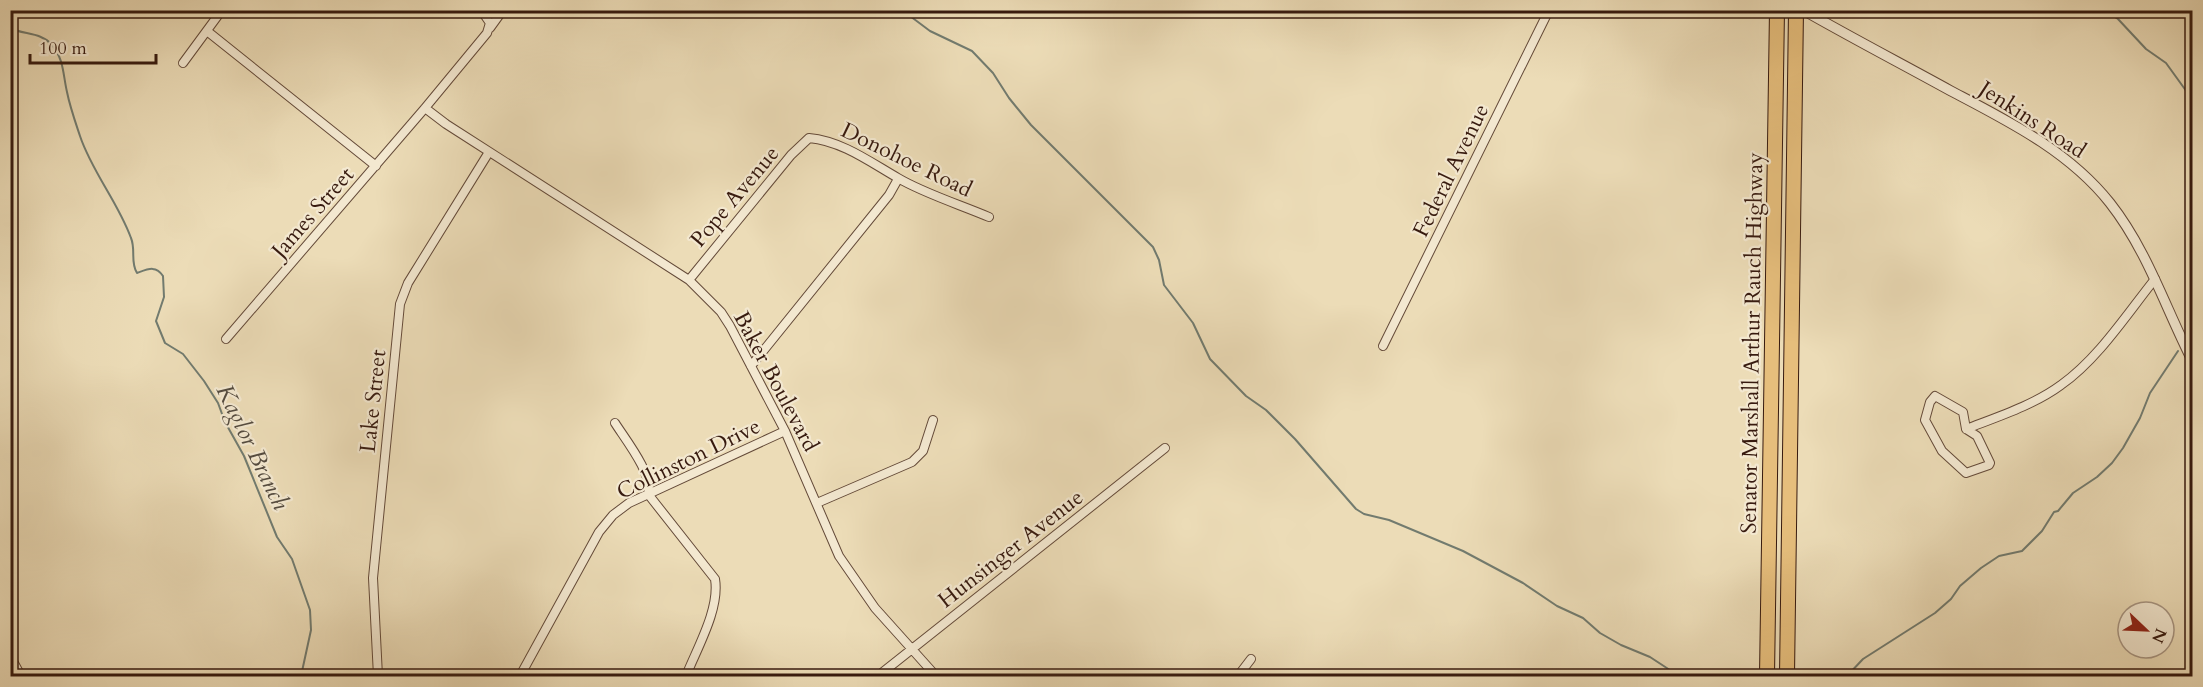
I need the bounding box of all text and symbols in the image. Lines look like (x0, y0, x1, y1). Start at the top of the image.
scale bar (30, 27, 156, 65)
text: 100 m (39, 36, 87, 61)
street label: Jenkins Road (1971, 72, 2092, 166)
street label: Federal Avenue (1406, 99, 1496, 242)
street label: Donohoe Road (836, 115, 977, 205)
street label: Pope Avenue (683, 140, 786, 254)
street label: Senator Marshall Arthur Rauch Highway (1734, 152, 1770, 534)
street label: James Street (263, 161, 361, 267)
street label: Baker Boulevard (726, 306, 826, 457)
street label: Lake Street (353, 348, 393, 454)
water label: Kaglor Branch (208, 379, 297, 516)
street label: Collinston Drive (612, 411, 765, 507)
street label: Hunsinger Avenue (932, 483, 1089, 615)
north arrow (2116, 600, 2176, 660)
text: N (2146, 625, 2172, 646)

